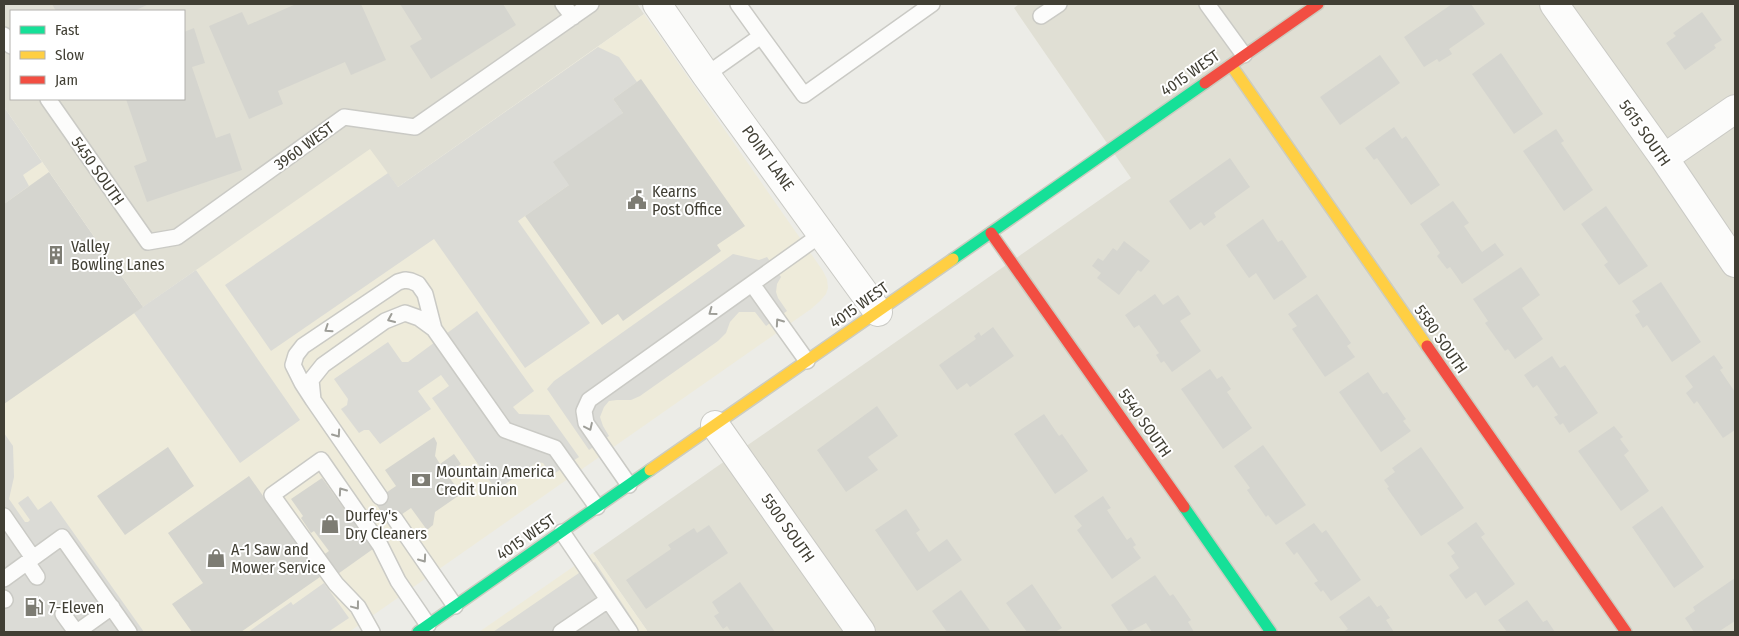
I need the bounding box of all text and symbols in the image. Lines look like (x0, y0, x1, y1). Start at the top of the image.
legend (10, 10, 185, 100)
text: Fast (55, 21, 79, 39)
text: Slow (55, 46, 84, 64)
street label: 4015 WEST (1157, 46, 1224, 100)
text: Jam (55, 71, 78, 89)
street label: 5615 SOUTH (1615, 96, 1675, 170)
street label: 3960 WEST (270, 118, 338, 174)
street label: POINT LANE (738, 122, 798, 194)
street label: 5450 SOUTH (68, 133, 128, 209)
place label: Kearns Post Office (652, 182, 722, 219)
public building icon: Kearns Post Office (626, 189, 648, 211)
place label: Valley Bowling Lanes (71, 237, 165, 274)
building icon: Valley Bowling Lanes (45, 244, 67, 266)
street label: 4015 WEST (826, 278, 893, 332)
street label: 5580 SOUTH (1411, 301, 1471, 377)
one-way arrow (708, 306, 718, 315)
one-way arrow (387, 313, 396, 324)
one-way arrow (776, 319, 785, 328)
one-way arrow (324, 323, 333, 333)
street label: 5540 SOUTH (1115, 385, 1175, 461)
one-way arrow (583, 421, 593, 430)
one-way arrow (331, 428, 340, 438)
place label: Mountain America Credit Union (436, 462, 555, 499)
bank icon: Mountain America Credit Union (410, 469, 432, 491)
one-way arrow (339, 487, 348, 496)
street label: 5500 SOUTH (757, 490, 819, 566)
place label: Durfey's Dry Cleaners (345, 506, 427, 543)
street label: 4015 WEST (493, 510, 560, 564)
shop icon: Durfey's Dry Cleaners (319, 513, 341, 535)
place label: A-1 Saw and Mower Service (231, 540, 326, 577)
shop icon: A-1 Saw and Mower Service (205, 547, 227, 569)
one-way arrow (417, 553, 426, 563)
fuel station icon: 7-Eleven (23, 596, 45, 618)
place label: 7-Eleven (49, 598, 104, 617)
one-way arrow (350, 600, 359, 610)

